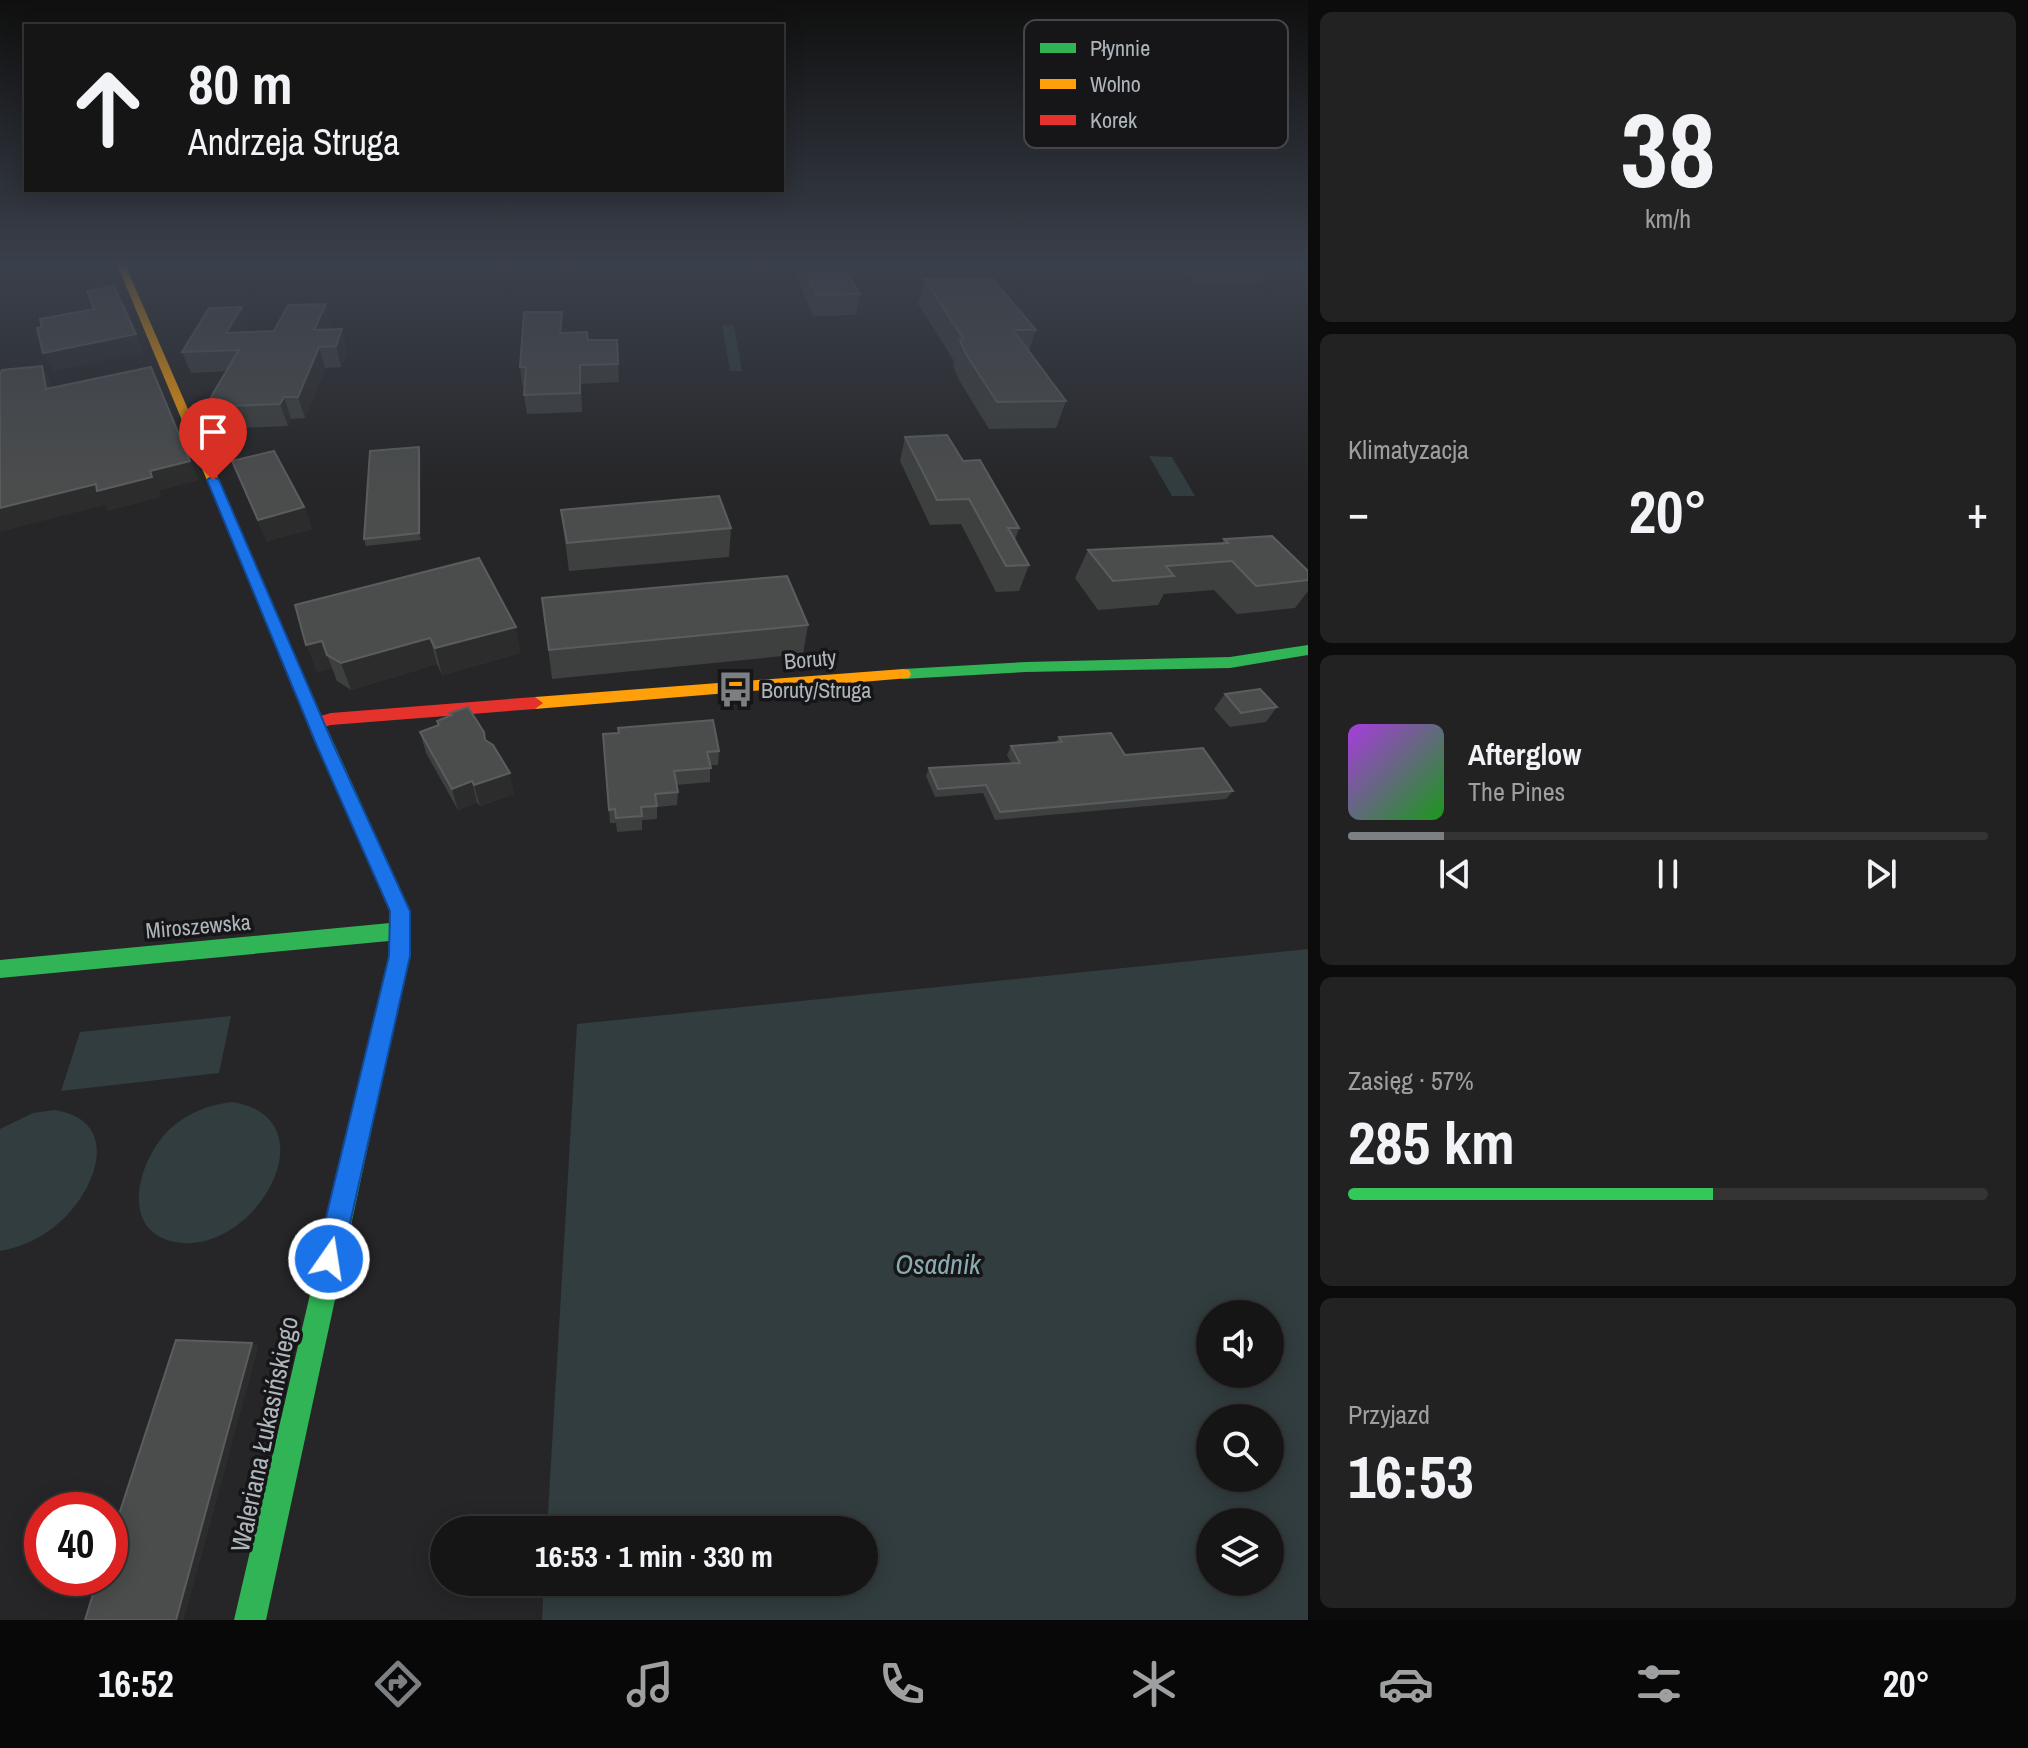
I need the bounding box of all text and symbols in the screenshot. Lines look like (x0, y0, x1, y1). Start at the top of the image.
legend (1024, 20, 1288, 148)
text: Płynnie (1090, 33, 1150, 63)
text: 80 m (188, 46, 293, 121)
icon: ahead (56, 56, 160, 160)
text: Wolno (1090, 69, 1141, 99)
text: 38 (1621, 79, 1715, 219)
text: Korek (1090, 105, 1138, 135)
text: Andrzeja Struga (188, 118, 400, 166)
text: km/h (1645, 201, 1691, 236)
pin (179, 398, 247, 480)
icon: arrive (191, 410, 235, 454)
text: Klimatyzacja (1348, 432, 1469, 467)
text: 20° (1629, 471, 1707, 552)
text: − (1348, 482, 1369, 542)
text: + (1967, 482, 1988, 542)
street label: Boruty (783, 642, 837, 676)
bus stop icon: Boruty/Struga (716, 671, 754, 709)
place label: Boruty/Struga (761, 675, 871, 705)
text: Afterglow (1468, 734, 1581, 774)
text: The Pines (1468, 774, 1565, 809)
icon: previous (1433, 852, 1477, 896)
icon: pause (1646, 852, 1690, 896)
icon: next (1859, 852, 1903, 896)
street label: Miroszewska (144, 906, 252, 946)
text: Zasięg · 57% (1348, 1063, 1474, 1098)
text: 285 km (1348, 1102, 1515, 1183)
position arrow (287, 1217, 371, 1301)
water label: Osadnik (895, 1245, 982, 1283)
map controls (1196, 1300, 1284, 1596)
button: sound (1196, 1300, 1284, 1388)
street label: Waleriana Łukasińskiego (222, 1313, 306, 1555)
text: Przyjazd (1348, 1397, 1430, 1432)
button: search (1196, 1404, 1284, 1492)
text: 16:53 (1348, 1436, 1474, 1517)
speed limit sign: 40 (24, 1492, 128, 1596)
button: layers (1196, 1508, 1284, 1596)
text: 16:53 · 1 min · 330 m (535, 1536, 773, 1576)
icon: directions (370, 1656, 426, 1712)
icon: music (622, 1656, 678, 1712)
icon: phone (874, 1656, 930, 1712)
icon: climate (1126, 1656, 1182, 1712)
icon: car (1378, 1656, 1434, 1712)
icon: filters (1631, 1656, 1687, 1712)
text: 16:52 (98, 1660, 174, 1708)
text: 20° (1883, 1660, 1930, 1708)

